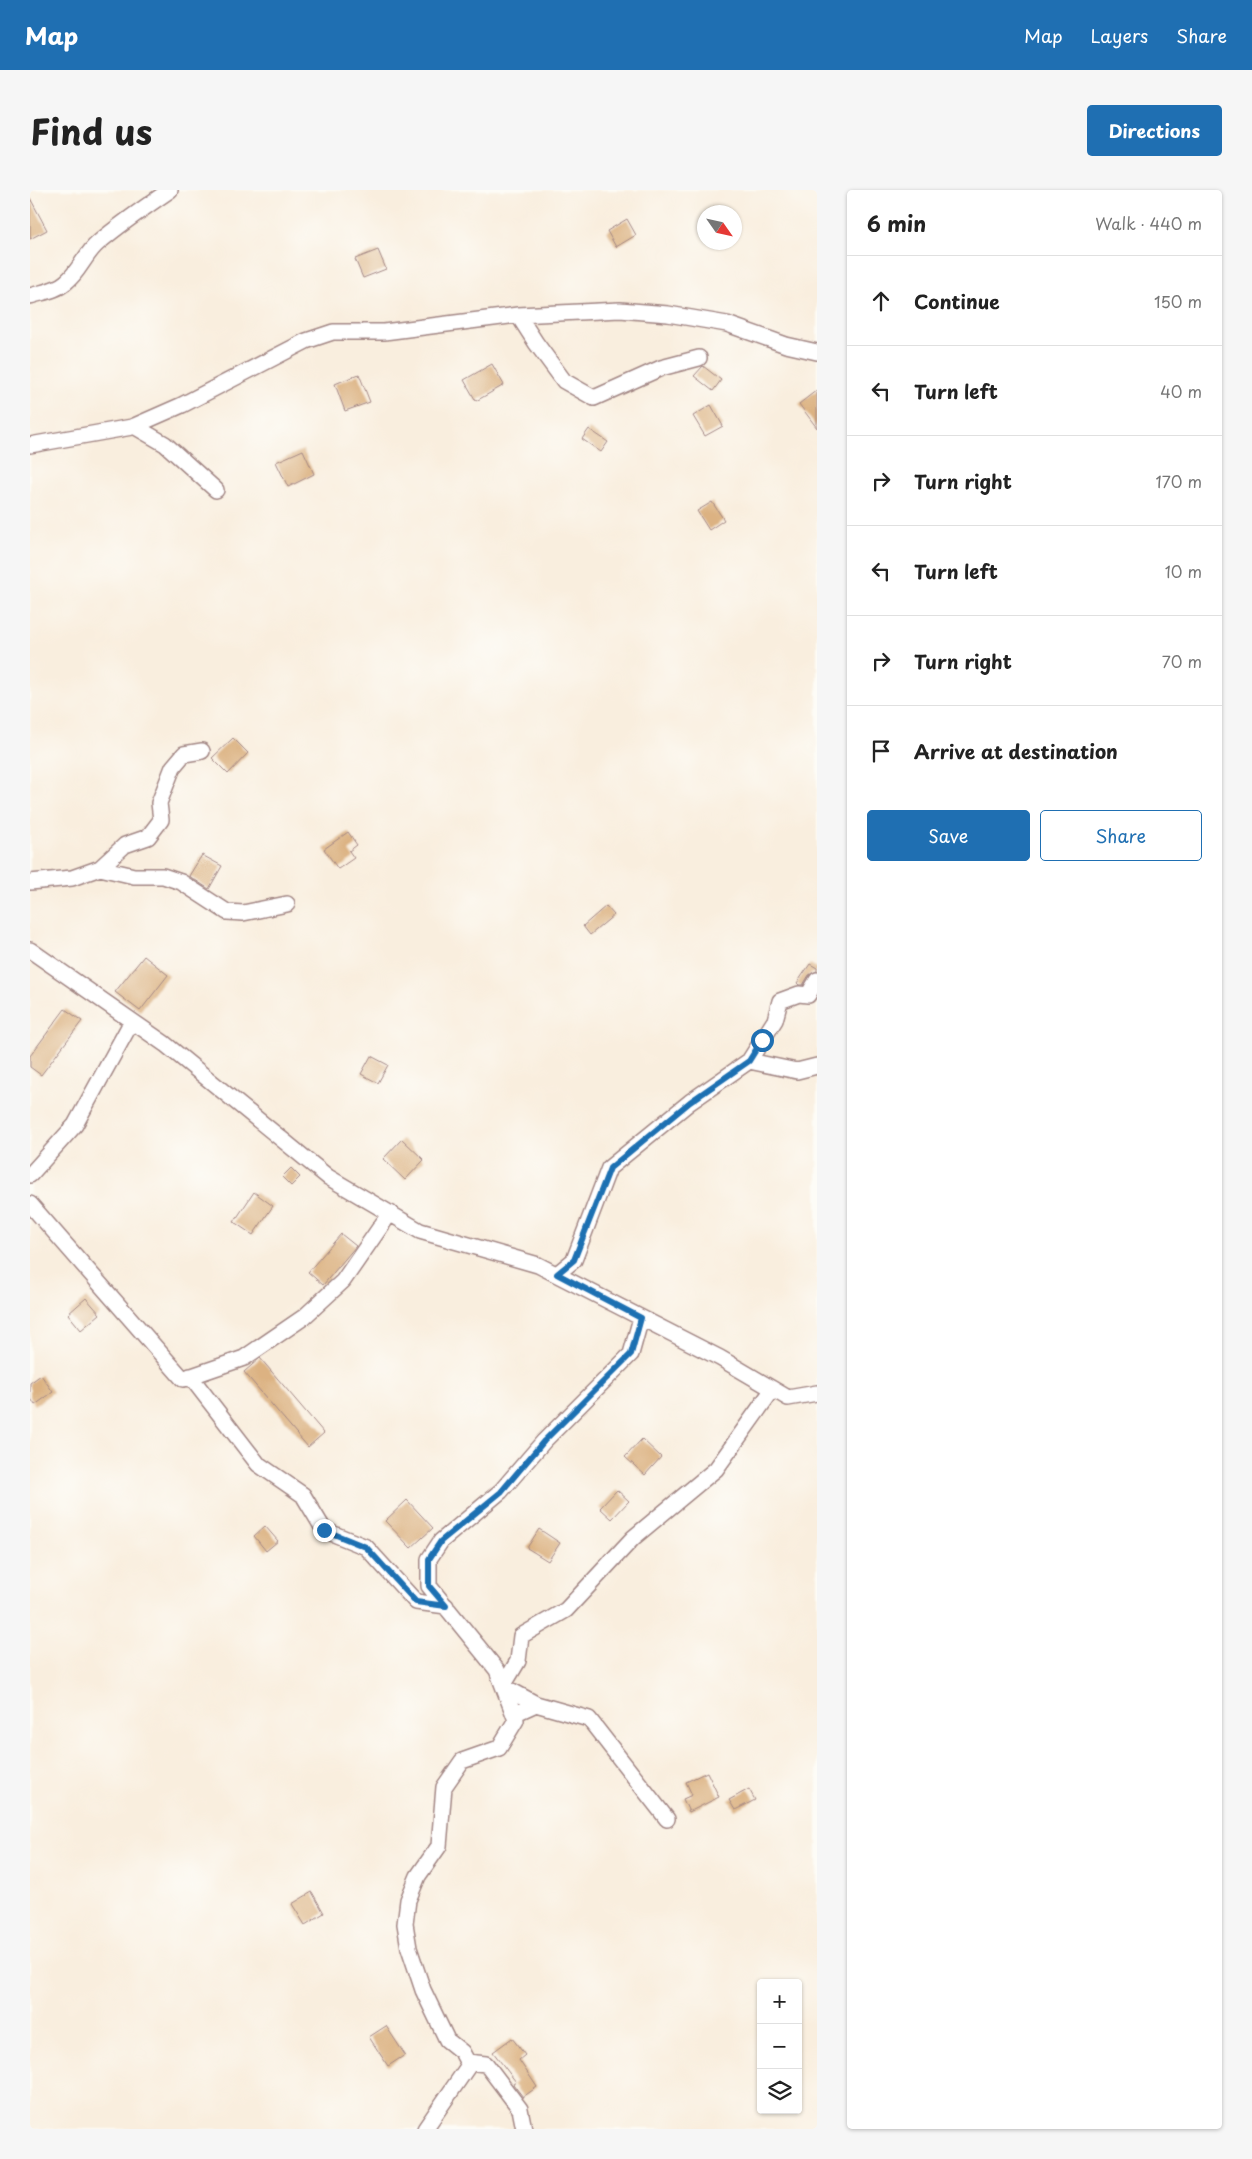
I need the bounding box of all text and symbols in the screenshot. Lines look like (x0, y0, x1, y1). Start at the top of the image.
text: Map (25, 17, 78, 53)
text: Map (1024, 22, 1063, 49)
text: Layers (1091, 22, 1148, 49)
text: Share (1176, 22, 1227, 49)
text: Find us (30, 104, 152, 157)
button: Directions (1087, 105, 1222, 156)
north arrow (697, 205, 742, 250)
text: 6 min (867, 207, 926, 239)
text: Walk · 440 m (1095, 211, 1202, 235)
icon: ahead (867, 287, 895, 315)
text: Continue (914, 287, 1000, 315)
text: 150 m (1154, 289, 1202, 313)
icon: left (867, 377, 895, 405)
text: Turn left (914, 377, 998, 405)
text: 40 m (1160, 379, 1202, 403)
icon: right (867, 467, 895, 495)
text: Turn right (914, 467, 1012, 495)
text: 170 m (1156, 469, 1202, 493)
icon: left (867, 557, 895, 585)
text: Turn left (914, 557, 998, 585)
text: 10 m (1165, 559, 1202, 583)
icon: right (867, 647, 895, 675)
text: Turn right (914, 647, 1012, 675)
text: 70 m (1162, 649, 1202, 673)
icon: arrive (867, 737, 895, 765)
text: Arrive at destination (914, 737, 1118, 765)
button: Save (867, 810, 1030, 861)
button: Share (1040, 810, 1202, 861)
route start (751, 1029, 774, 1052)
route end (313, 1519, 336, 1542)
map controls (757, 1979, 802, 2114)
button: + (757, 1979, 802, 2024)
button: − (757, 2024, 802, 2069)
button: layers (757, 2069, 802, 2114)

